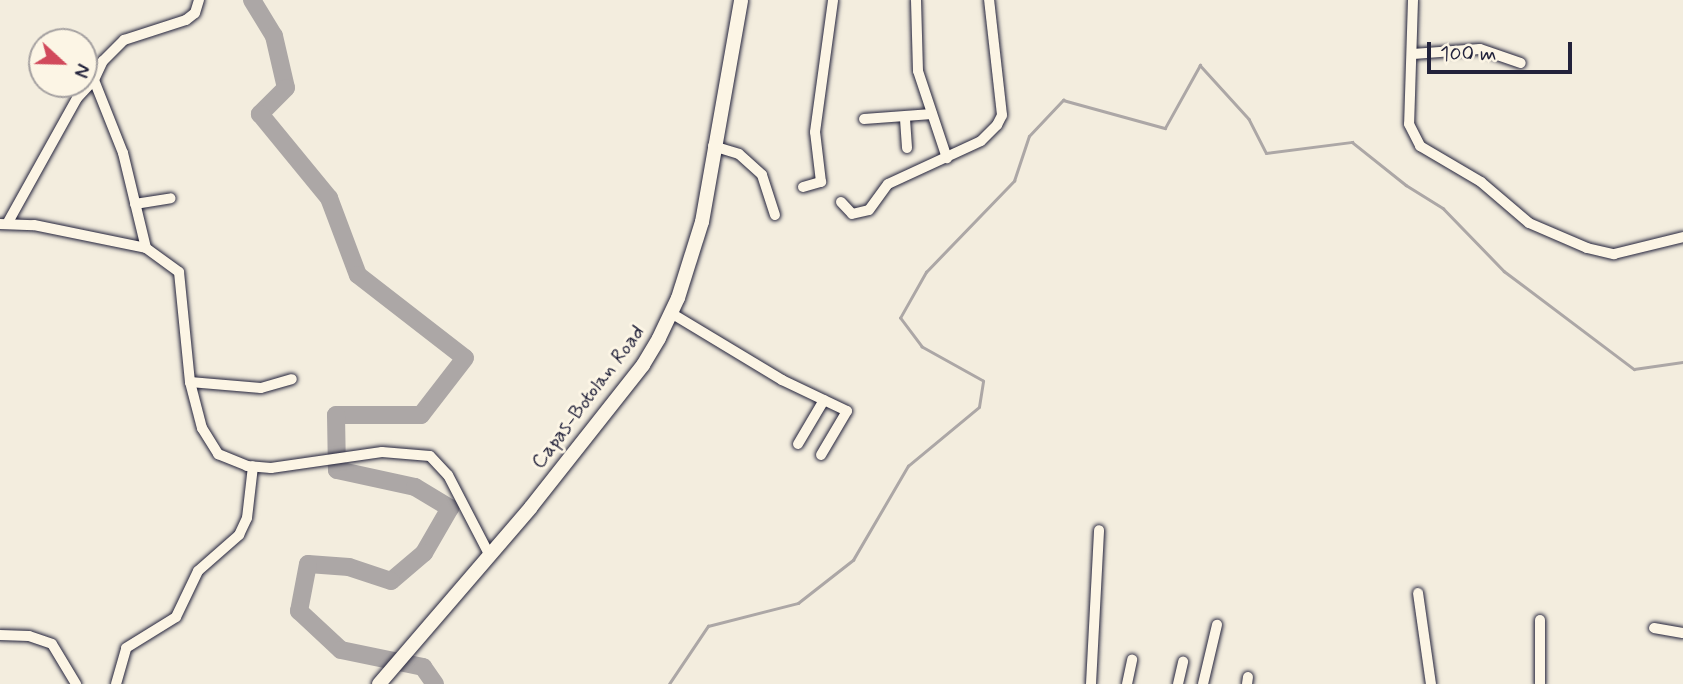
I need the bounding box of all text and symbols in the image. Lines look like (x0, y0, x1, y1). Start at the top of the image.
north arrow (28, 28, 98, 98)
scale bar (1431, 28, 1576, 72)
text: 100 m (1440, 40, 1496, 68)
text: N (67, 60, 95, 81)
street label: Capas-Botolan Road (526, 320, 650, 474)

